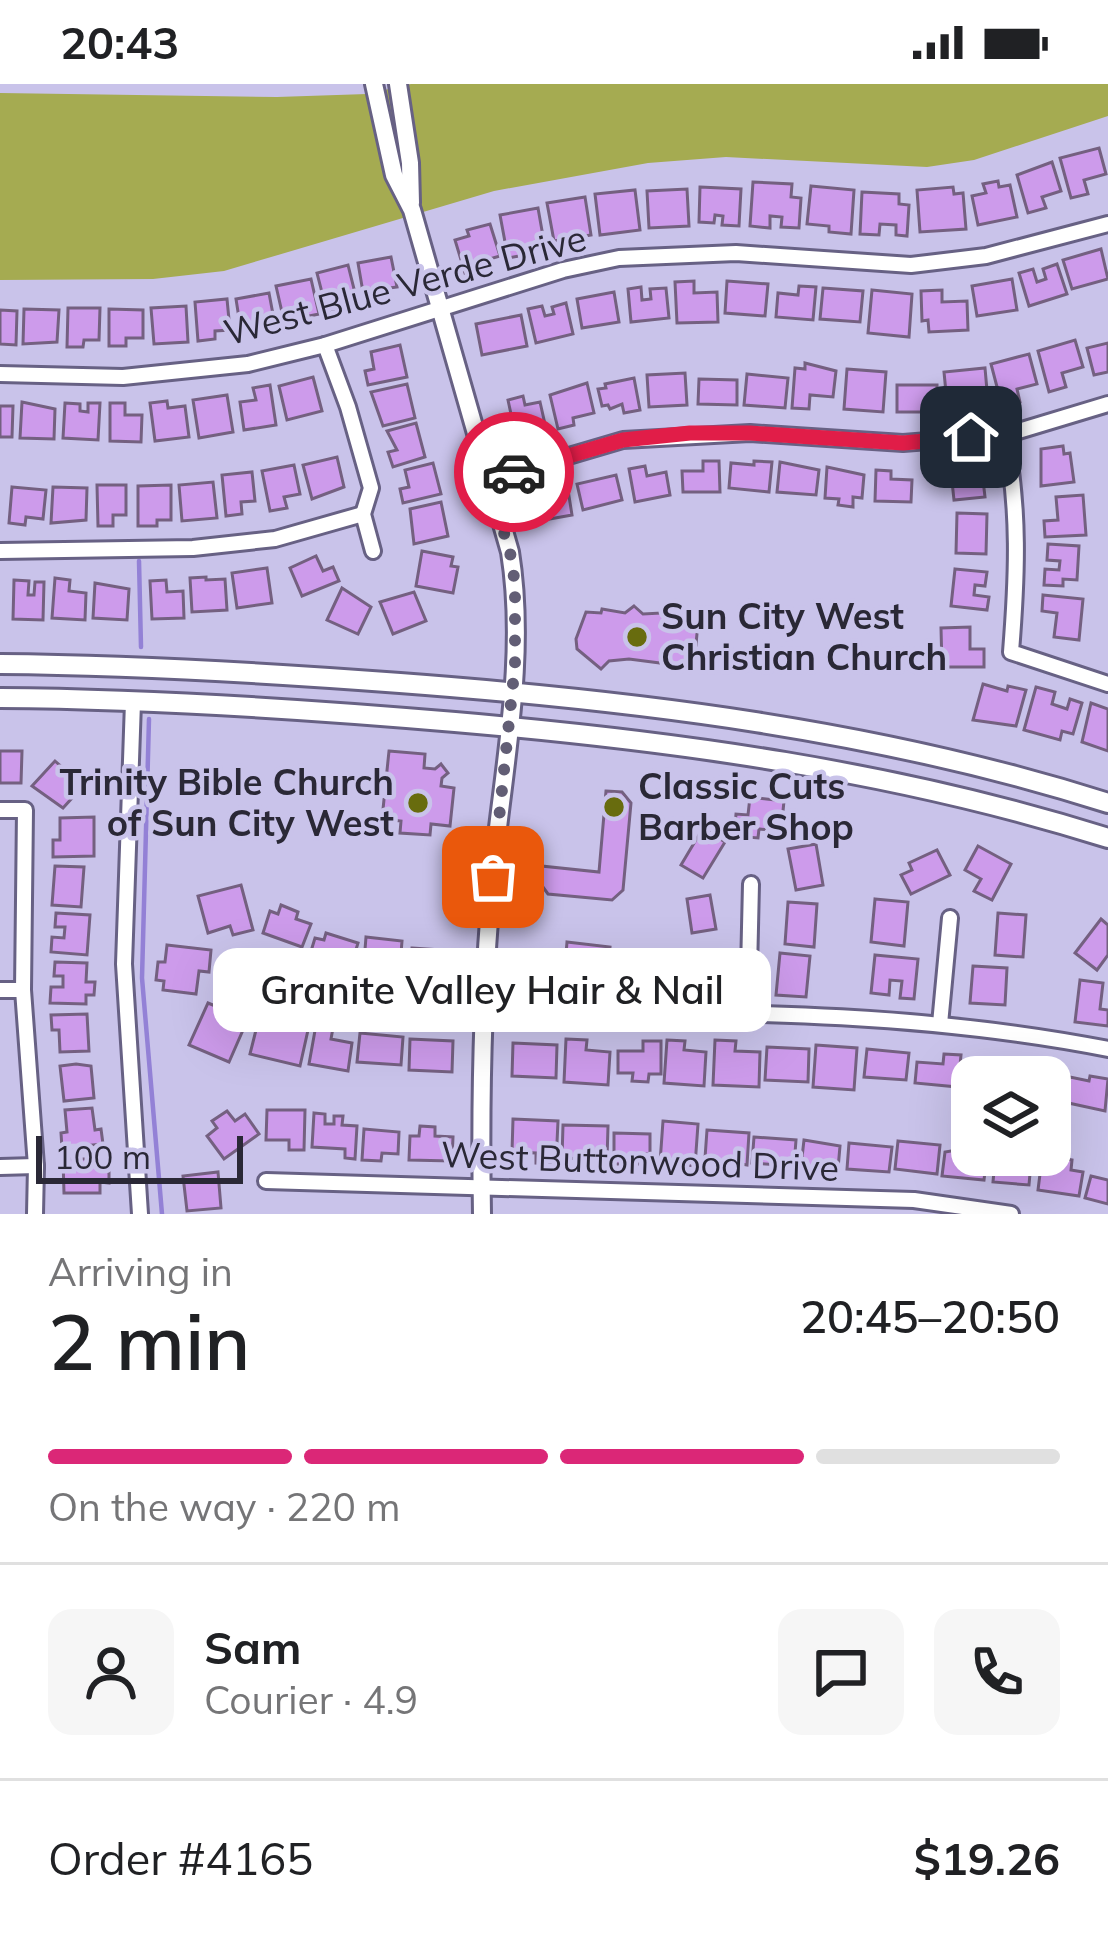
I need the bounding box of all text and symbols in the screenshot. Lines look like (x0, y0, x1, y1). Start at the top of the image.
text: 20:43 (60, 14, 179, 70)
street label: West Blue Verde Drive (219, 215, 591, 355)
pin (920, 386, 1022, 488)
icon: home (938, 404, 1004, 470)
courier (454, 412, 574, 532)
icon: car (481, 439, 547, 505)
place label: Sun City West Christian Church (661, 593, 947, 679)
marker: Sun City West Christian Church (624, 624, 650, 650)
place label: Trinity Bible Church of Sun City West (59, 759, 394, 845)
place label: Classic Cuts Barber Shop (638, 763, 854, 849)
marker: Trinity Bible Church of Sun City West (405, 790, 431, 816)
marker: Classic Cuts Barber Shop (601, 794, 627, 820)
pin (442, 826, 544, 928)
icon: bag (460, 844, 526, 910)
callout: Granite Valley Hair & Nail (214, 949, 772, 1033)
text: Granite Valley Hair & Nail (260, 965, 724, 1014)
map controls (951, 1056, 1071, 1176)
button: layers (951, 1056, 1071, 1176)
scale bar (36, 1130, 243, 1183)
street label: West Buttonwood Drive (440, 1131, 840, 1190)
text: 100 m (54, 1136, 151, 1177)
text: Arriving in (48, 1247, 233, 1296)
text: 20:45–20:50 (800, 1288, 1060, 1344)
text: 2 min (48, 1292, 251, 1390)
text: On the way · 220 m (48, 1482, 400, 1531)
button: person (48, 1609, 174, 1735)
button: chat (778, 1609, 904, 1735)
button: phone (934, 1609, 1060, 1735)
text: Sam (204, 1619, 301, 1675)
text: Courier · 4.9 (204, 1675, 418, 1724)
text: Order #4165 (48, 1830, 313, 1886)
text: $19.26 (914, 1830, 1060, 1886)

